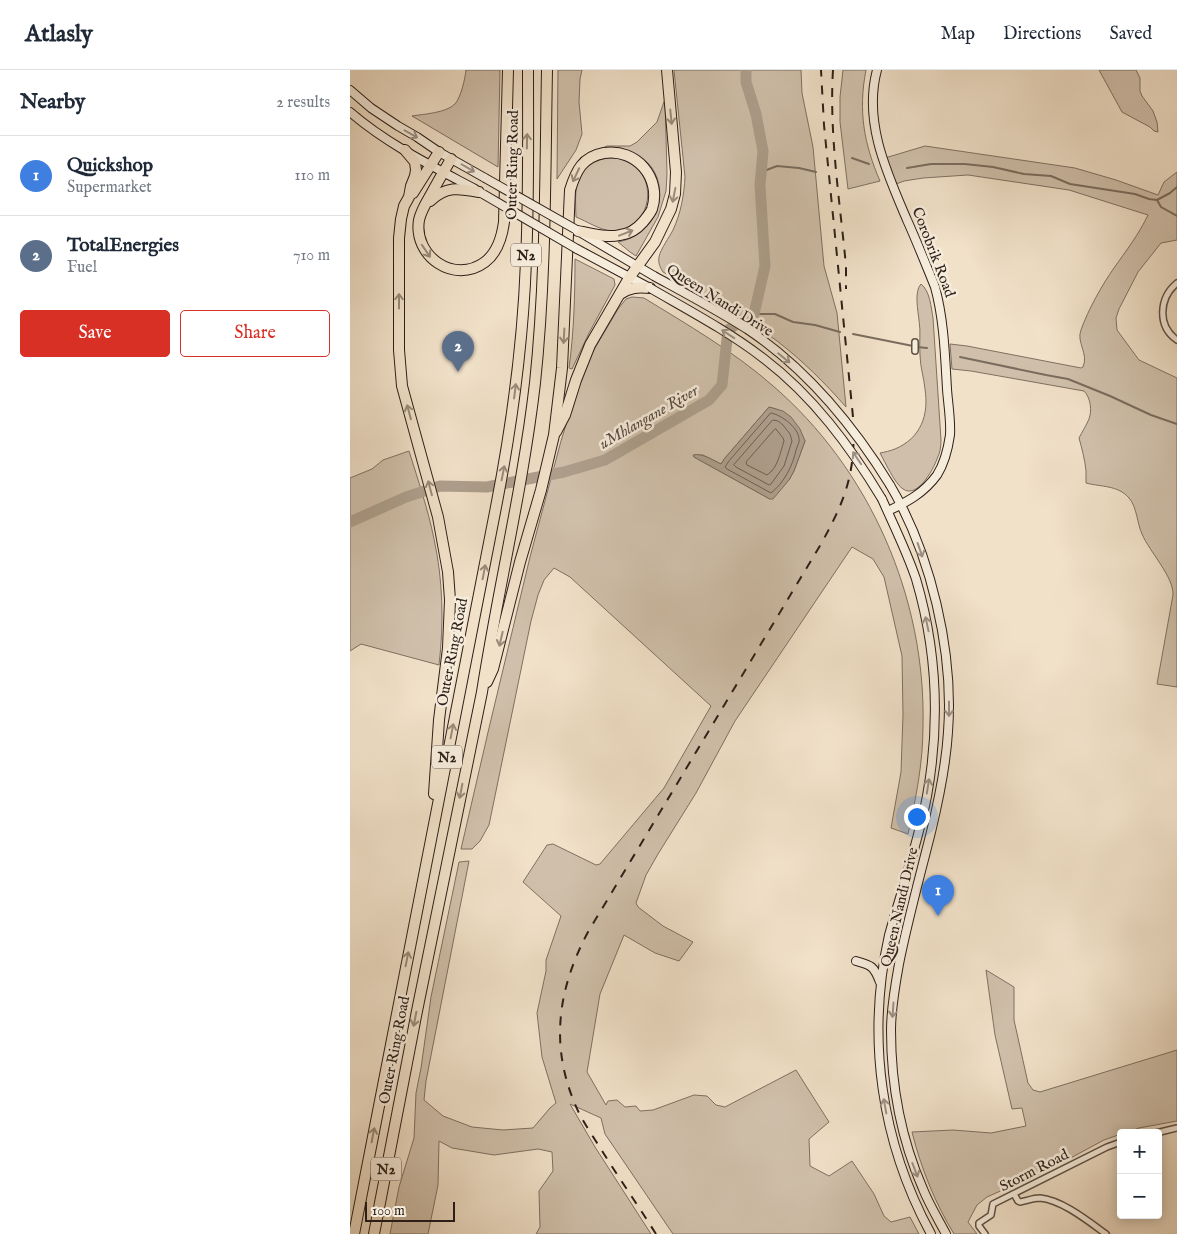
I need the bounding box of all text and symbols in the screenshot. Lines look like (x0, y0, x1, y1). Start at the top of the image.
text: Atlasly (25, 19, 93, 50)
text: Map (941, 23, 975, 46)
text: Directions (1003, 23, 1081, 46)
text: Saved (1109, 23, 1152, 46)
text: Nearby (20, 89, 85, 116)
text: 2 results (276, 93, 330, 113)
street label: Outer Ring Road (502, 109, 523, 220)
one-way arrow (666, 109, 676, 125)
one-way arrow (404, 129, 418, 139)
one-way arrow (523, 134, 532, 150)
text: Quickshop (67, 154, 153, 178)
one-way arrow (461, 164, 475, 174)
text: 1 (33, 166, 39, 186)
text: 110 m (294, 166, 330, 186)
one-way arrow (571, 167, 580, 182)
text: Supermarket (67, 178, 152, 198)
one-way arrow (669, 186, 678, 202)
street label: Corobrik Road (908, 204, 960, 301)
one-way arrow (618, 228, 633, 237)
text: TotalEnergies (67, 234, 179, 258)
one-way arrow (421, 244, 431, 258)
road number: N2 (511, 244, 541, 266)
text: 2 (32, 246, 40, 266)
text: 710 m (293, 246, 330, 266)
text: Fuel (67, 258, 97, 278)
street label: Queen Nandi Drive (663, 260, 777, 341)
one-way arrow (394, 293, 404, 310)
button: Save (20, 310, 170, 357)
button: Share (180, 310, 330, 357)
one-way arrow (559, 328, 568, 344)
one-way arrow (721, 329, 735, 339)
pin: 2 (442, 331, 474, 372)
one-way arrow (777, 353, 790, 364)
water label: uMhlangane River (596, 381, 703, 454)
one-way arrow (510, 383, 520, 399)
one-way arrow (404, 404, 413, 420)
one-way arrow (851, 451, 862, 465)
one-way arrow (498, 465, 508, 481)
one-way arrow (424, 480, 434, 496)
one-way arrow (916, 541, 925, 557)
one-way arrow (479, 564, 489, 580)
street label: Outer Ring Road (433, 595, 472, 708)
one-way arrow (922, 617, 931, 633)
one-way arrow (496, 630, 505, 646)
one-way arrow (944, 700, 954, 716)
one-way arrow (448, 724, 457, 740)
road number: N2 (432, 746, 462, 769)
one-way arrow (924, 778, 934, 794)
one-way arrow (456, 783, 466, 799)
your location (904, 804, 930, 830)
street label: Queen Nandi Drive (876, 845, 923, 969)
pin: 1 (922, 875, 954, 916)
one-way arrow (403, 952, 412, 968)
street label: Outer Ring Road (375, 993, 414, 1106)
one-way arrow (888, 1002, 897, 1018)
one-way arrow (410, 1011, 420, 1027)
one-way arrow (880, 1099, 890, 1115)
one-way arrow (369, 1127, 379, 1143)
map controls (1117, 1129, 1162, 1219)
button: + (1117, 1129, 1162, 1174)
street label: Storm Road (996, 1144, 1073, 1196)
road number: N2 (371, 1158, 401, 1180)
one-way arrow (911, 1162, 920, 1177)
button: − (1117, 1174, 1162, 1219)
scale bar (365, 1199, 455, 1222)
text: 100 m (372, 1202, 405, 1220)

